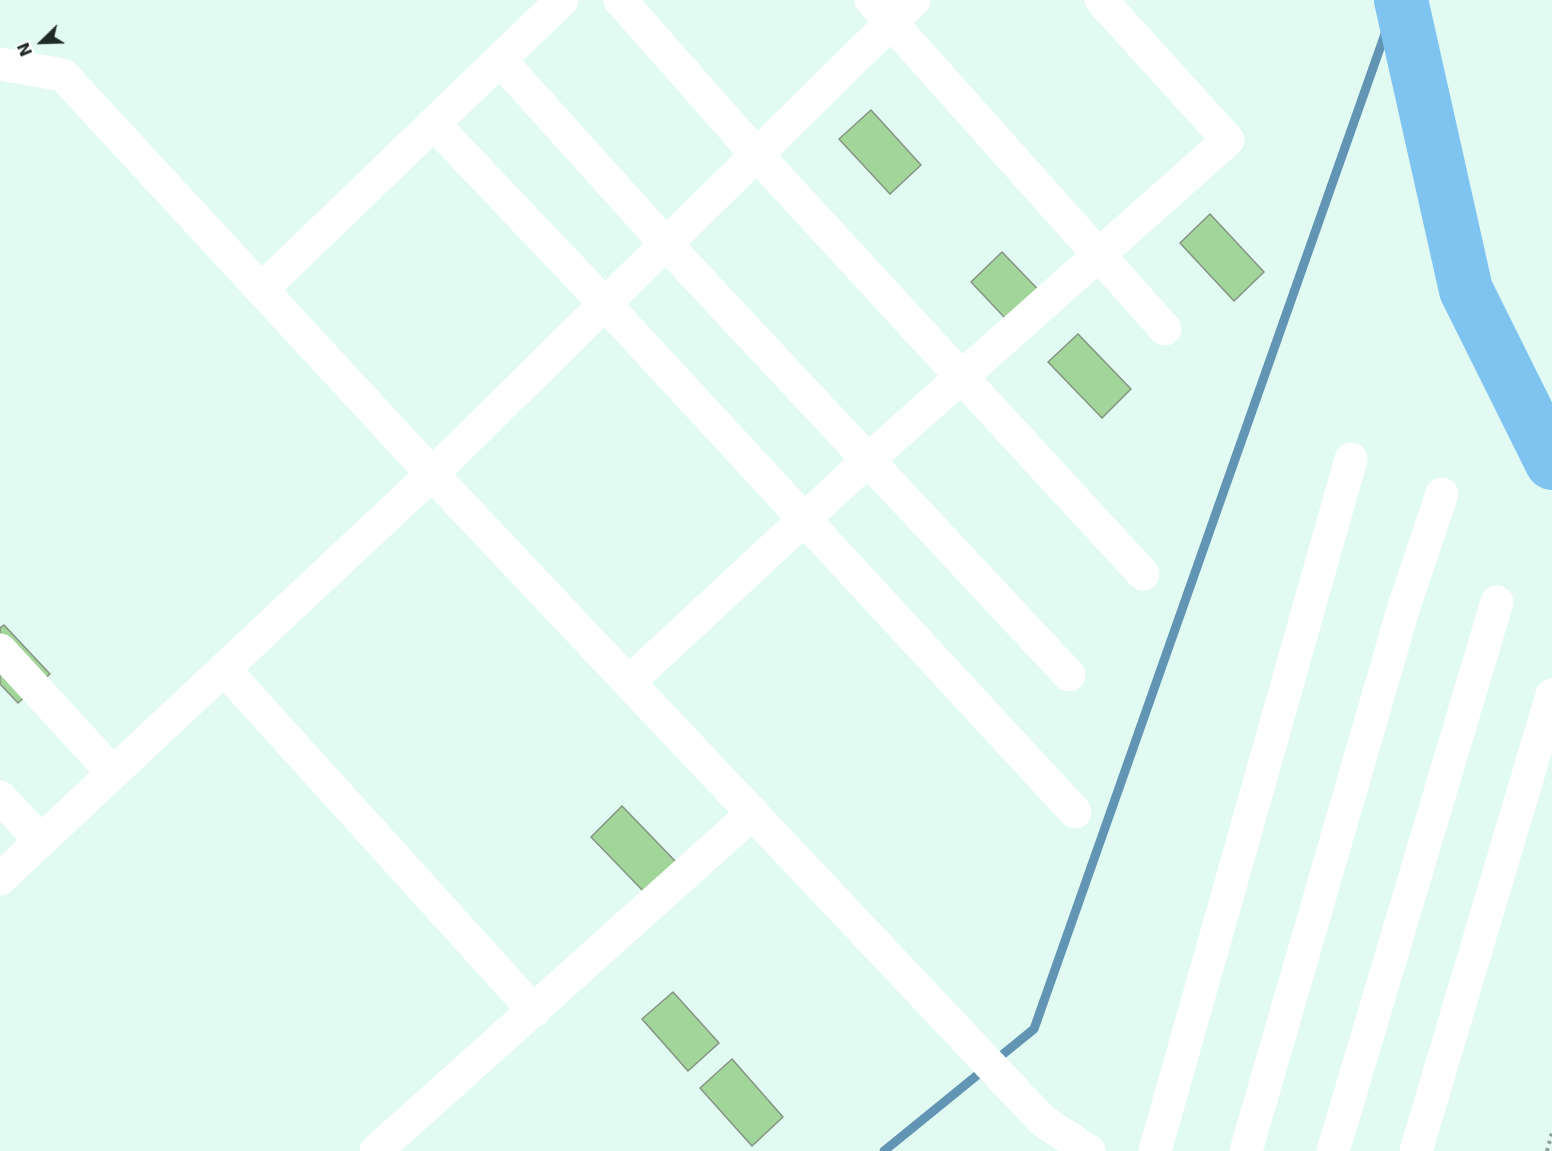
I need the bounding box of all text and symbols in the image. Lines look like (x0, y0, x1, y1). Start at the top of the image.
north arrow (12, 12, 72, 72)
text: N (14, 39, 36, 59)

